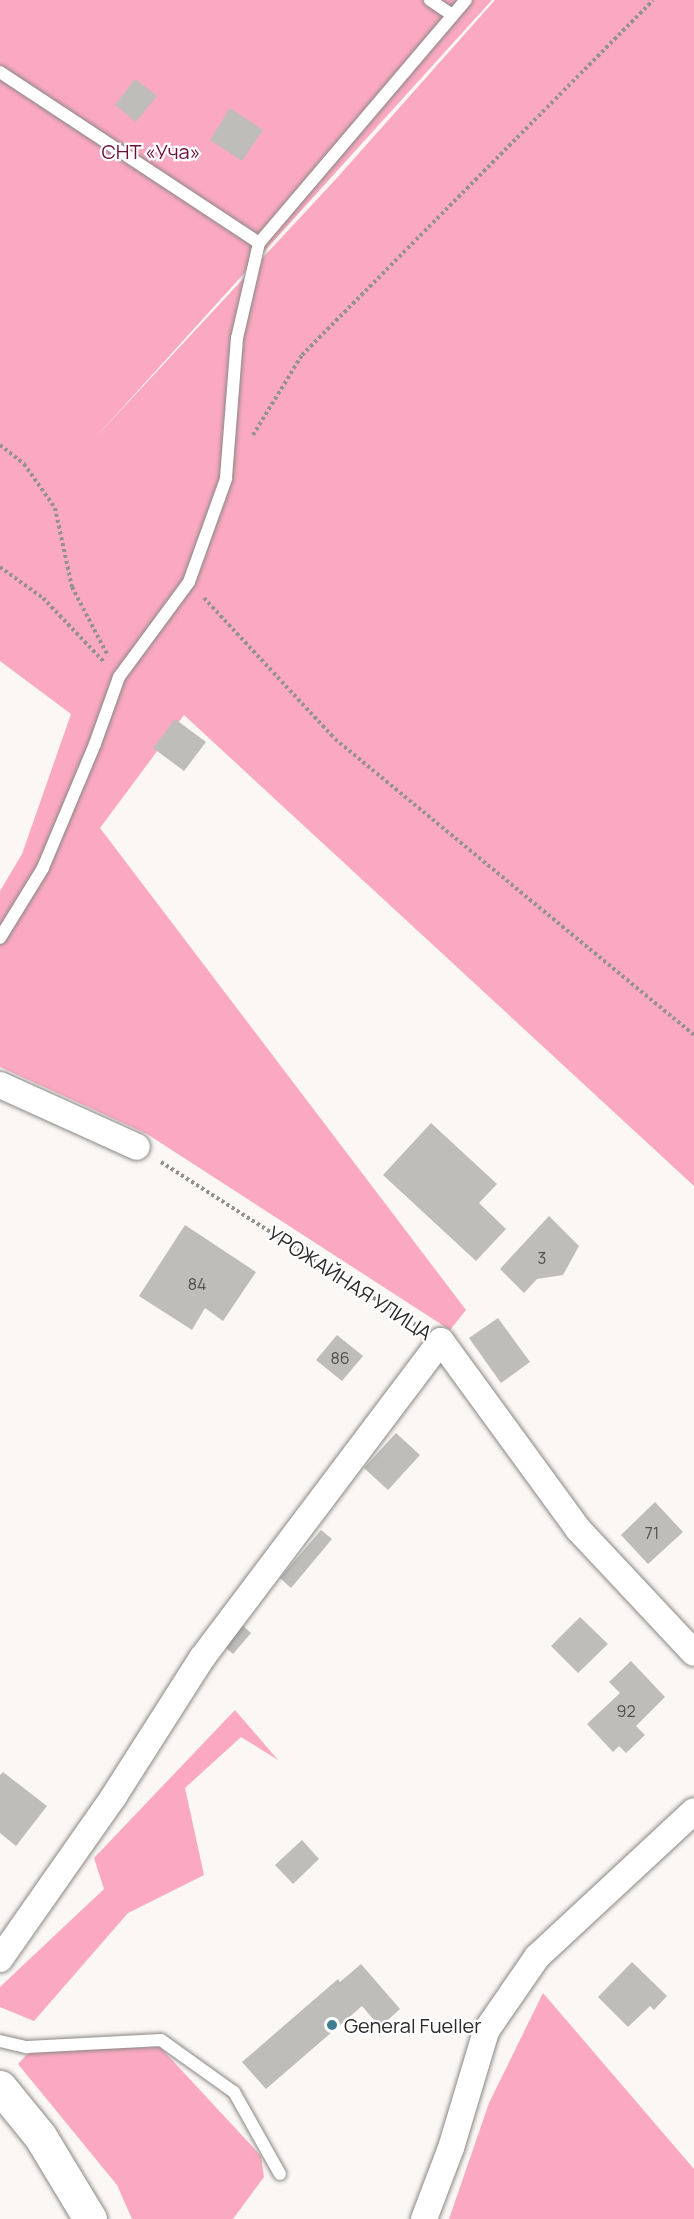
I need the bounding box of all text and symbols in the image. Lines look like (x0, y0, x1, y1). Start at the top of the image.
park label: СНТ «Уча» (101, 139, 201, 163)
street label: УРОЖАЙНАЯ УЛИЦА (263, 1221, 437, 1345)
house number: 3 (538, 1248, 546, 1268)
house number: 84 (188, 1274, 206, 1294)
house number: 86 (330, 1348, 350, 1368)
house number: 71 (645, 1523, 659, 1543)
house number: 92 (616, 1701, 636, 1721)
place label: General Fueller (344, 2013, 481, 2037)
marker: General Fueller (325, 2018, 339, 2032)

